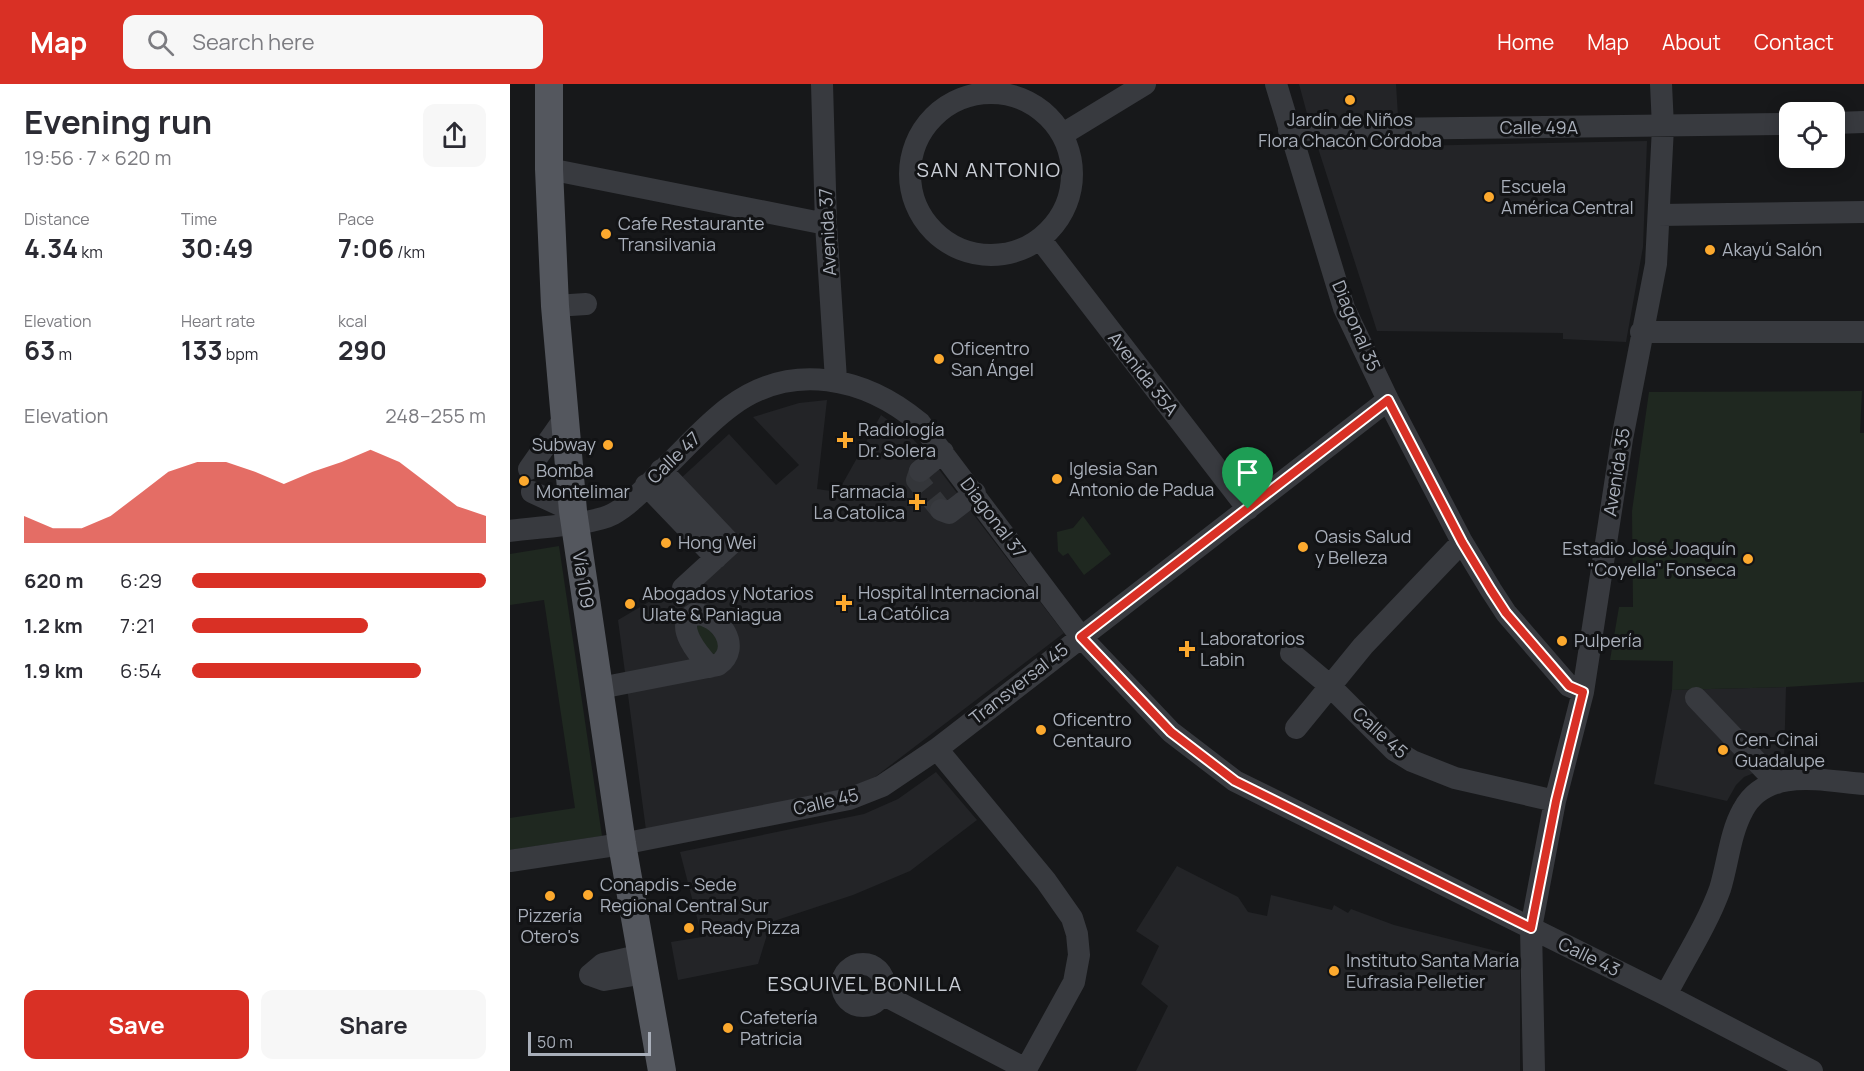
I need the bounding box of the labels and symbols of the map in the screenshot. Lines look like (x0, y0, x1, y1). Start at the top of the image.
marker: Jardín de Niños Flora Chacón Córdoba (1343, 93, 1357, 107)
place label: Jardín de Niños Flora Chacón Córdoba (1258, 107, 1442, 152)
street label: Calle 49A (1500, 115, 1579, 139)
district label: SAN ANTONIO (917, 156, 1061, 183)
place label: Escuela América Central (1501, 174, 1634, 219)
street label: Avenida 37 (813, 188, 841, 277)
marker: Escuela América Central (1482, 190, 1496, 204)
place label: Cafe Restaurante Transilvania (618, 211, 764, 256)
marker: Cafe Restaurante Transilvania (599, 227, 613, 241)
place label: Akayú Salón (1722, 237, 1822, 261)
marker: Akayú Salón (1703, 243, 1717, 257)
street label: Diagonal 35 (1327, 277, 1387, 375)
street label: Avenida 35A (1103, 326, 1185, 421)
place label: Oficentro San Ángel (951, 336, 1034, 381)
marker: Oficentro San Ángel (932, 352, 946, 366)
place label: Radiología Dr. Solera (858, 417, 945, 462)
street label: Calle 47 (642, 426, 705, 489)
street label: Avenida 35 (1597, 426, 1635, 518)
marker: Radiología Dr. Solera (836, 431, 854, 449)
place label: Subway (532, 432, 596, 456)
marker: Subway (601, 438, 615, 452)
pin (1222, 447, 1273, 509)
place label: Iglesia San Antonio de Padua (1069, 456, 1214, 501)
place label: Bomba Montelimar (536, 458, 631, 503)
street label: Diagonal 37 (956, 472, 1032, 563)
marker: Iglesia San Antonio de Padua (1050, 472, 1064, 486)
marker: Bomba Montelimar (517, 474, 531, 488)
place label: Farmacia La Catolica (814, 479, 905, 524)
marker: Farmacia La Catolica (910, 495, 924, 509)
place label: Oasis Salud y Belleza (1315, 524, 1411, 569)
place label: Hong Wei (678, 530, 756, 554)
marker: Hong Wei (659, 536, 673, 550)
place label: Estadio José Joaquín "Coyella" Fonseca (1562, 536, 1736, 581)
marker: Oasis Salud y Belleza (1296, 540, 1310, 554)
street label: Vía 109 (568, 550, 600, 610)
marker: Estadio José Joaquín "Coyella" Fonseca (1741, 552, 1755, 566)
place label: Hospital Internacional La Católica (858, 580, 1039, 625)
place label: Abogados y Notarios Ulate & Paniagua (642, 581, 814, 626)
marker: Hospital Internacional La Católica (835, 594, 853, 612)
marker: Abogados y Notarios Ulate & Paniagua (623, 597, 637, 611)
place label: Laboratorios Labin (1200, 626, 1305, 671)
place label: Pulpería (1574, 628, 1642, 652)
marker: Pulpería (1555, 634, 1569, 648)
street label: Transversal 45 (964, 637, 1073, 729)
marker: Laboratorios Labin (1178, 640, 1196, 658)
street label: Calle 45 (1348, 701, 1413, 763)
place label: Oficentro Centauro (1053, 707, 1132, 752)
marker: Oficentro Centauro (1034, 723, 1048, 737)
place label: Cen-Cinai Guadalupe (1735, 727, 1825, 772)
marker: Cen-Cinai Guadalupe (1716, 743, 1730, 757)
street label: Calle 45 (791, 782, 861, 820)
place label: Conapdis - Sede Regional Central Sur (600, 872, 770, 917)
marker: Conapdis - Sede Regional Central Sur (581, 888, 595, 902)
marker: Pizzería Otero's (543, 889, 557, 903)
place label: Pizzería Otero's (518, 903, 582, 948)
place label: Ready Pizza (701, 915, 800, 939)
marker: Ready Pizza (682, 921, 696, 935)
street label: Calle 43 (1555, 931, 1624, 981)
place label: Instituto Santa María Eufrasia Pelletier (1346, 948, 1519, 993)
marker: Instituto Santa María Eufrasia Pelletier (1327, 964, 1341, 978)
district label: ESQUIVEL BONILLA (767, 970, 963, 997)
place label: Cafetería Patricia (740, 1005, 817, 1050)
marker: Cafetería Patricia (721, 1021, 735, 1035)
scale bar (528, 1029, 651, 1056)

